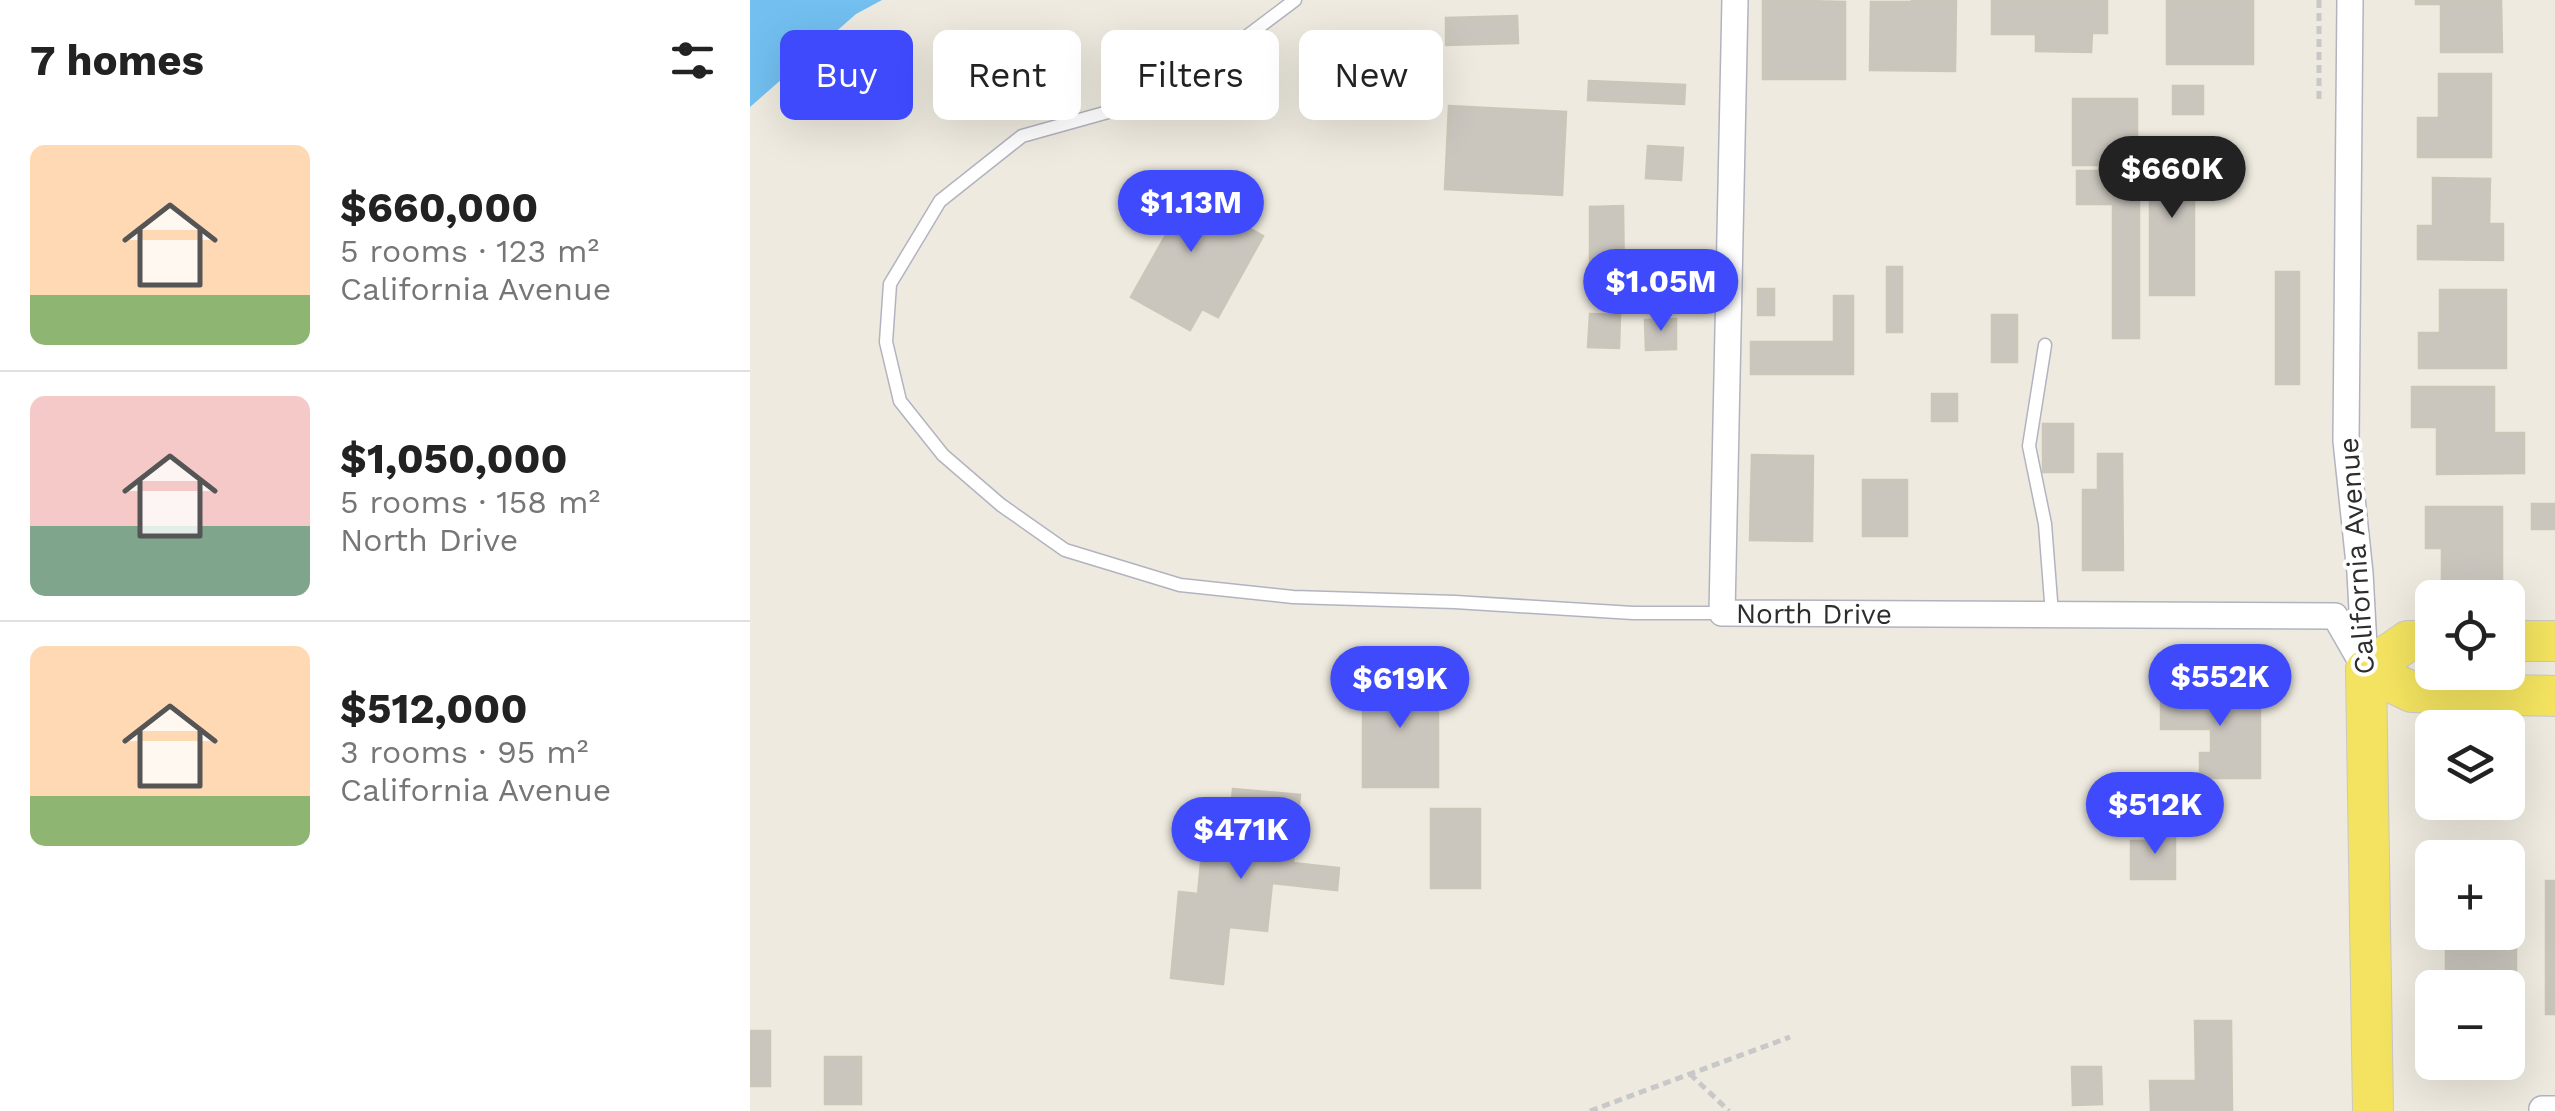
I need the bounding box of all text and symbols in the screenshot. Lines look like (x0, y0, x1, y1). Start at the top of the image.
chip: Buy (780, 30, 913, 120)
chip: Rent (933, 30, 1081, 120)
chip: Filters (1101, 30, 1279, 120)
chip: New (1299, 30, 1443, 120)
icon: filters (665, 33, 720, 88)
text: 7 homes (30, 36, 204, 85)
pin: $660K (2102, 136, 2242, 221)
text: $660K (2121, 149, 2223, 187)
pin: $1.13M (1110, 170, 1272, 255)
text: $660,000 (340, 183, 538, 232)
text: $1.13M (1140, 183, 1242, 221)
icon: home (110, 185, 230, 305)
text: 5 rooms · 123 m² (340, 232, 599, 270)
pin: $1.05M (1580, 249, 1742, 334)
text: $1.05M (1605, 262, 1717, 300)
text: California Avenue (340, 270, 611, 308)
text: $1,050,000 (340, 434, 568, 483)
icon: home (110, 436, 230, 556)
street label: California Avenue (2332, 436, 2381, 676)
text: 5 rooms · 158 m² (340, 483, 600, 521)
text: North Drive (340, 521, 518, 559)
map controls (2415, 580, 2525, 1080)
button: locate (2415, 580, 2525, 690)
street label: North Drive (1736, 597, 1892, 631)
pin: $552K (2150, 644, 2290, 729)
pin: $619K (1330, 646, 1470, 731)
text: $552K (2170, 657, 2270, 695)
text: $619K (1352, 659, 1448, 697)
text: $512,000 (340, 684, 527, 733)
icon: home (110, 686, 230, 806)
button: layers (2415, 710, 2525, 820)
text: 3 rooms · 95 m² (340, 733, 588, 771)
text: California Avenue (340, 771, 611, 809)
pin: $512K (2085, 772, 2225, 857)
text: $512K (2108, 785, 2202, 823)
pin: $471K (1171, 797, 1311, 882)
text: $471K (1193, 810, 1289, 848)
button: + (2415, 840, 2525, 950)
button: − (2415, 970, 2525, 1080)

